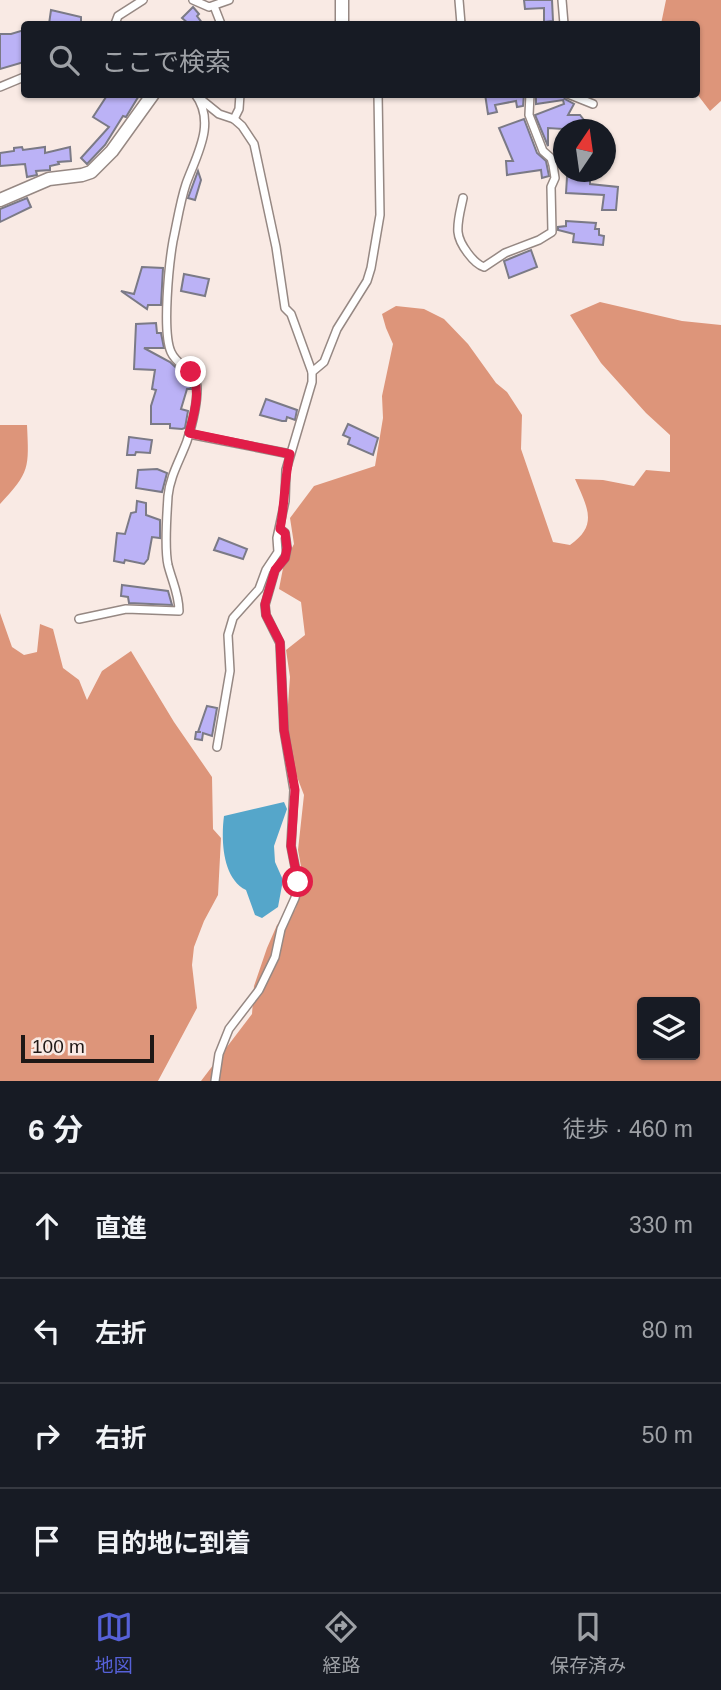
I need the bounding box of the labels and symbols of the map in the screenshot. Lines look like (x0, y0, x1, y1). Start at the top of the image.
north arrow (553, 119, 616, 182)
route end (175, 356, 206, 387)
route start (282, 866, 313, 897)
scale bar (21, 1032, 154, 1064)

